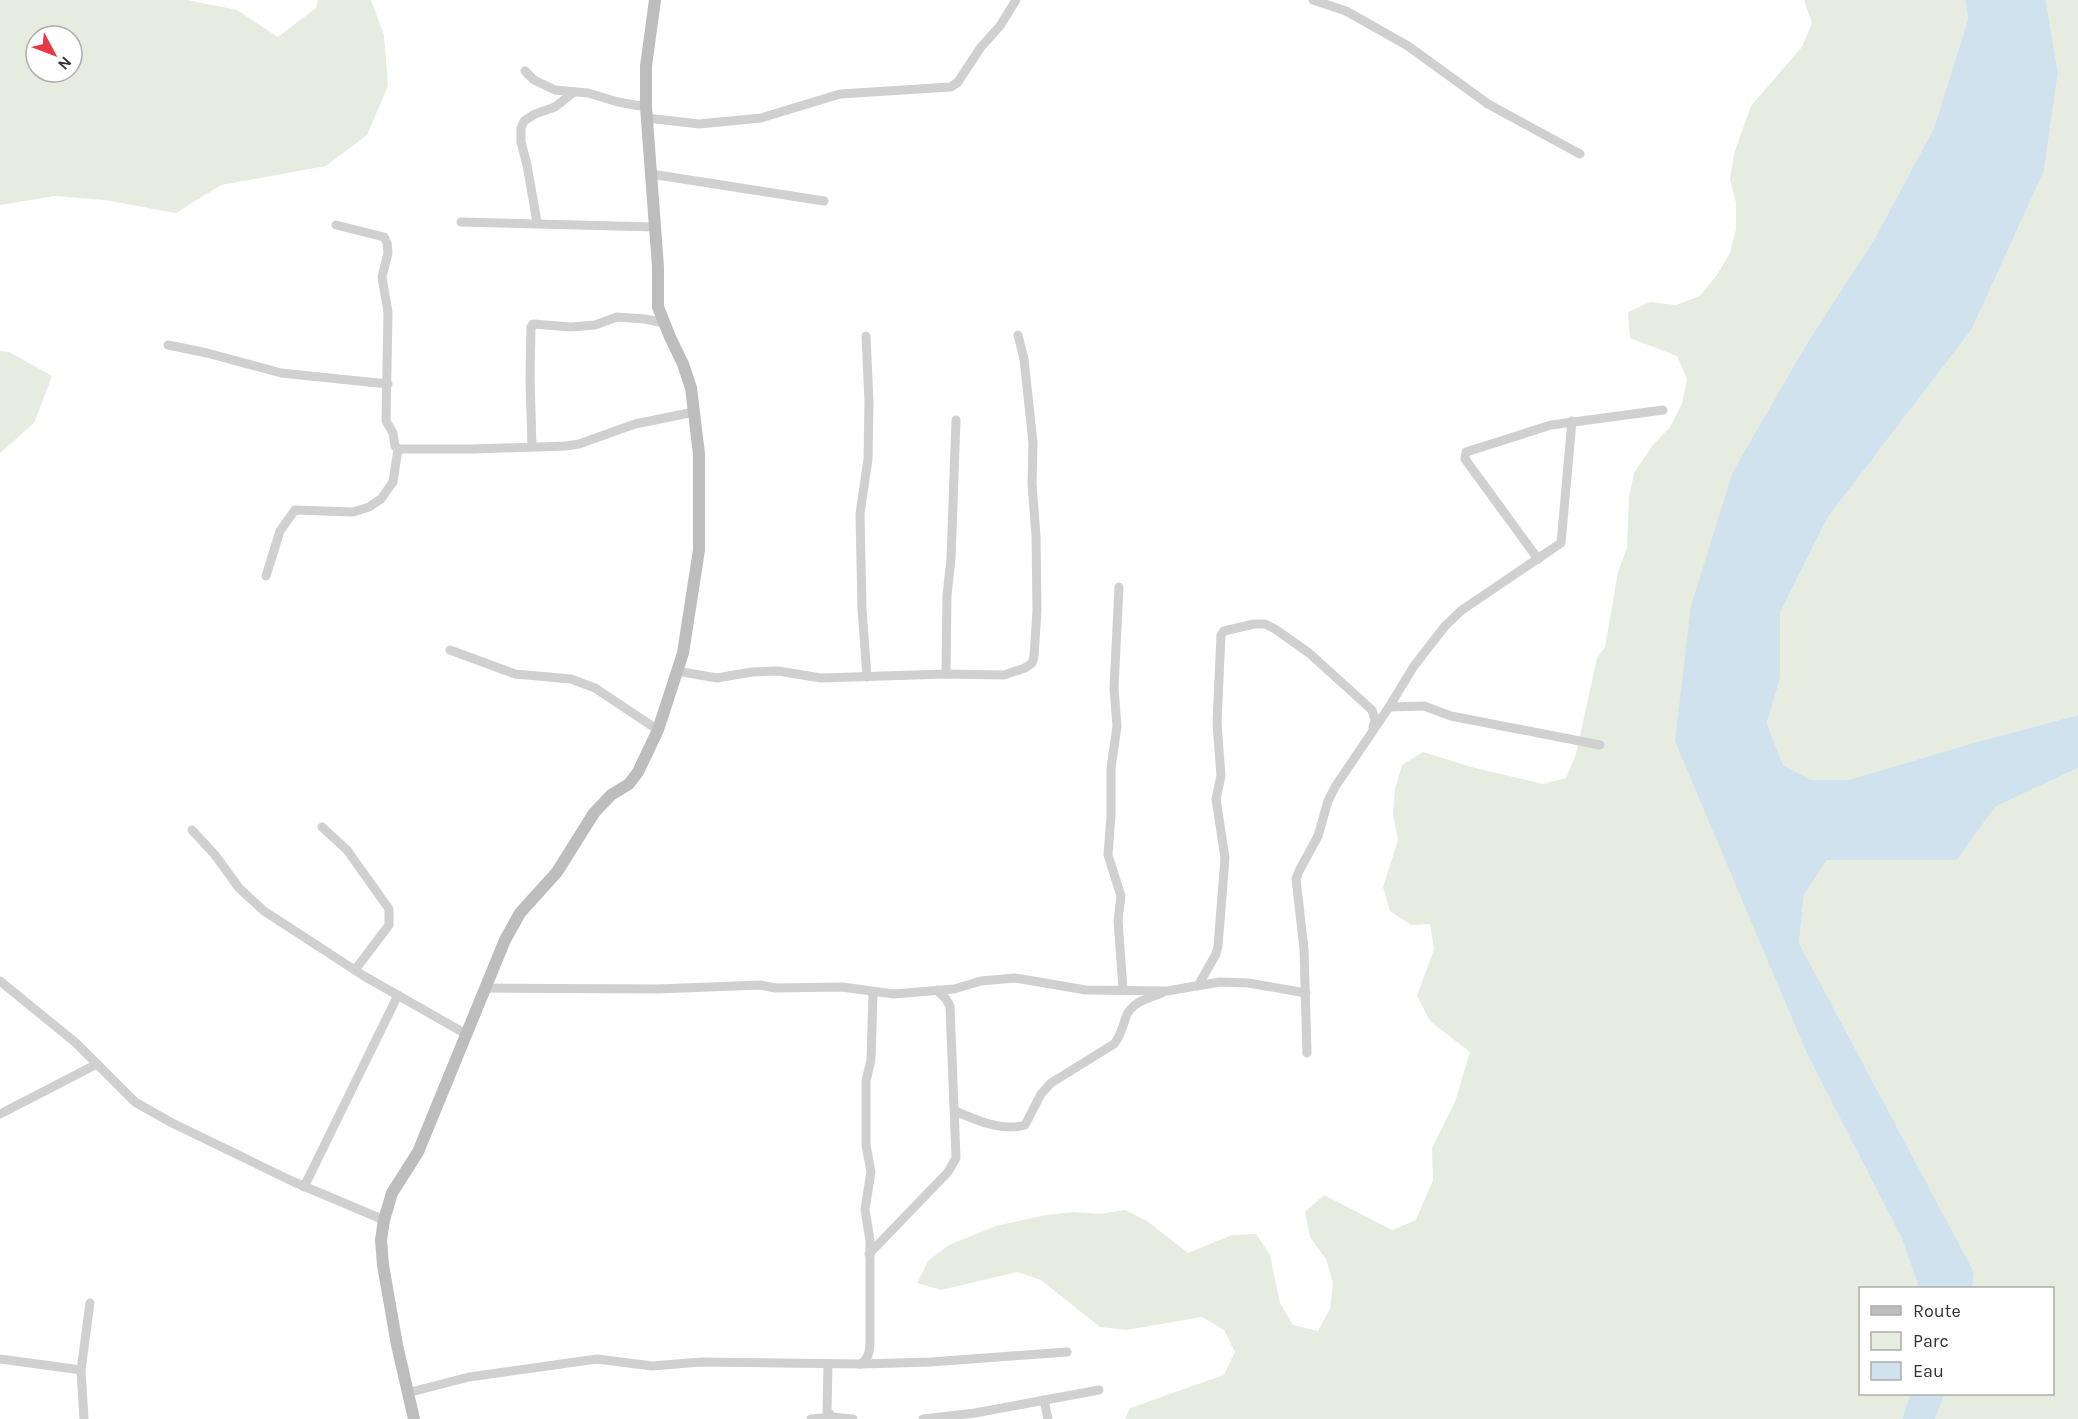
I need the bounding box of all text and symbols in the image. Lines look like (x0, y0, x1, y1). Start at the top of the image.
north arrow (24, 24, 84, 84)
text: N (54, 53, 76, 74)
legend (1859, 1287, 2054, 1395)
text: Route (1913, 1300, 1961, 1322)
text: Parc (1913, 1330, 1949, 1352)
text: Eau (1913, 1360, 1944, 1382)

